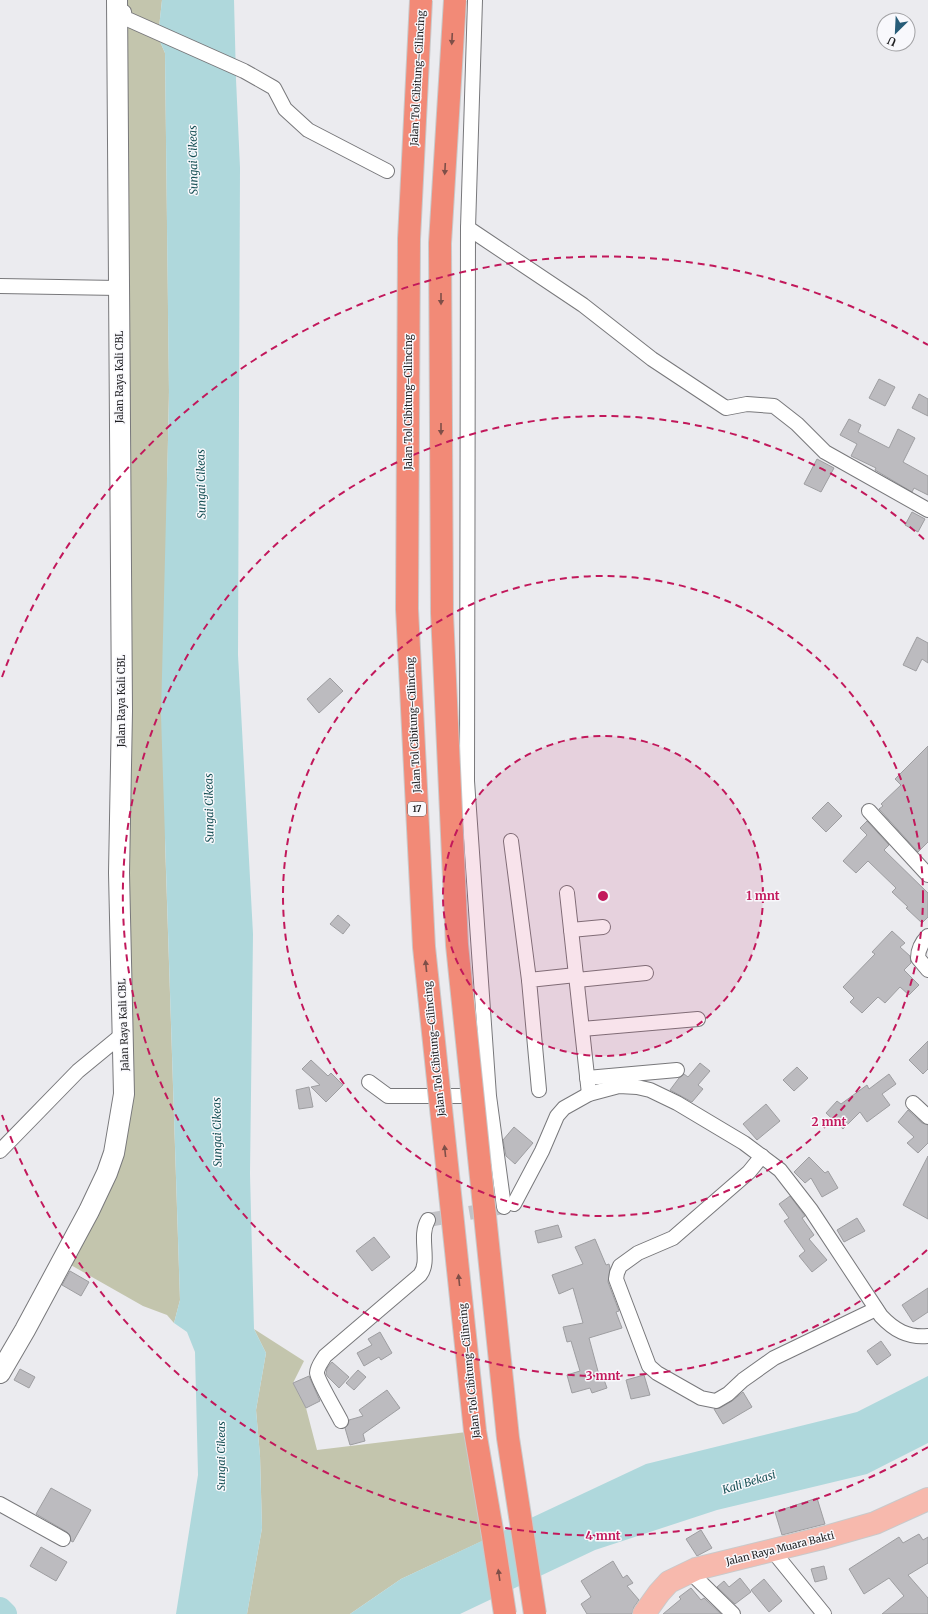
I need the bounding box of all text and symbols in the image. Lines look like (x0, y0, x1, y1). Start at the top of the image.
street label: Jalan Tol Cibitung–Cilincing (407, 10, 428, 147)
north arrow (876, 12, 916, 52)
one-way arrow (449, 33, 456, 45)
text: U (885, 33, 899, 49)
water label: Sungai Cikeas (185, 125, 201, 195)
one-way arrow (441, 163, 448, 175)
one-way arrow (438, 293, 444, 306)
street label: Jalan Raya Kali CBL (113, 330, 126, 424)
street label: Jalan Tol Cibitung–Cilincing (402, 334, 415, 471)
one-way arrow (438, 423, 444, 436)
water label: Sungai Cikeas (193, 449, 209, 519)
street label: Jalan Raya Kali CBL (115, 654, 128, 748)
street label: Jalan Tol Cibitung–Cilincing (403, 657, 424, 794)
water label: Sungai Cikeas (201, 773, 217, 843)
road number: 17 (408, 802, 426, 816)
text: 1 mnt (746, 888, 780, 903)
centre of rings (596, 889, 610, 903)
one-way arrow (422, 960, 429, 972)
street label: Jalan Raya Kali CBL (115, 978, 132, 1072)
street label: Jalan Tol Cibitung–Cilincing (421, 981, 448, 1118)
water label: Sungai Cikeas (209, 1097, 225, 1167)
text: 2 mnt (812, 1114, 847, 1129)
one-way arrow (442, 1145, 448, 1157)
one-way arrow (455, 1274, 462, 1286)
street label: Jalan Tol Cibitung–Cilincing (456, 1303, 483, 1440)
text: 3 mnt (586, 1368, 620, 1383)
water label: Sungai Cikeas (214, 1421, 228, 1491)
water label: Kali Bekasi (720, 1467, 777, 1497)
text: 4 mnt (585, 1528, 621, 1543)
street label: Jalan Raya Muara Bakti (724, 1529, 836, 1568)
one-way arrow (496, 1569, 502, 1581)

